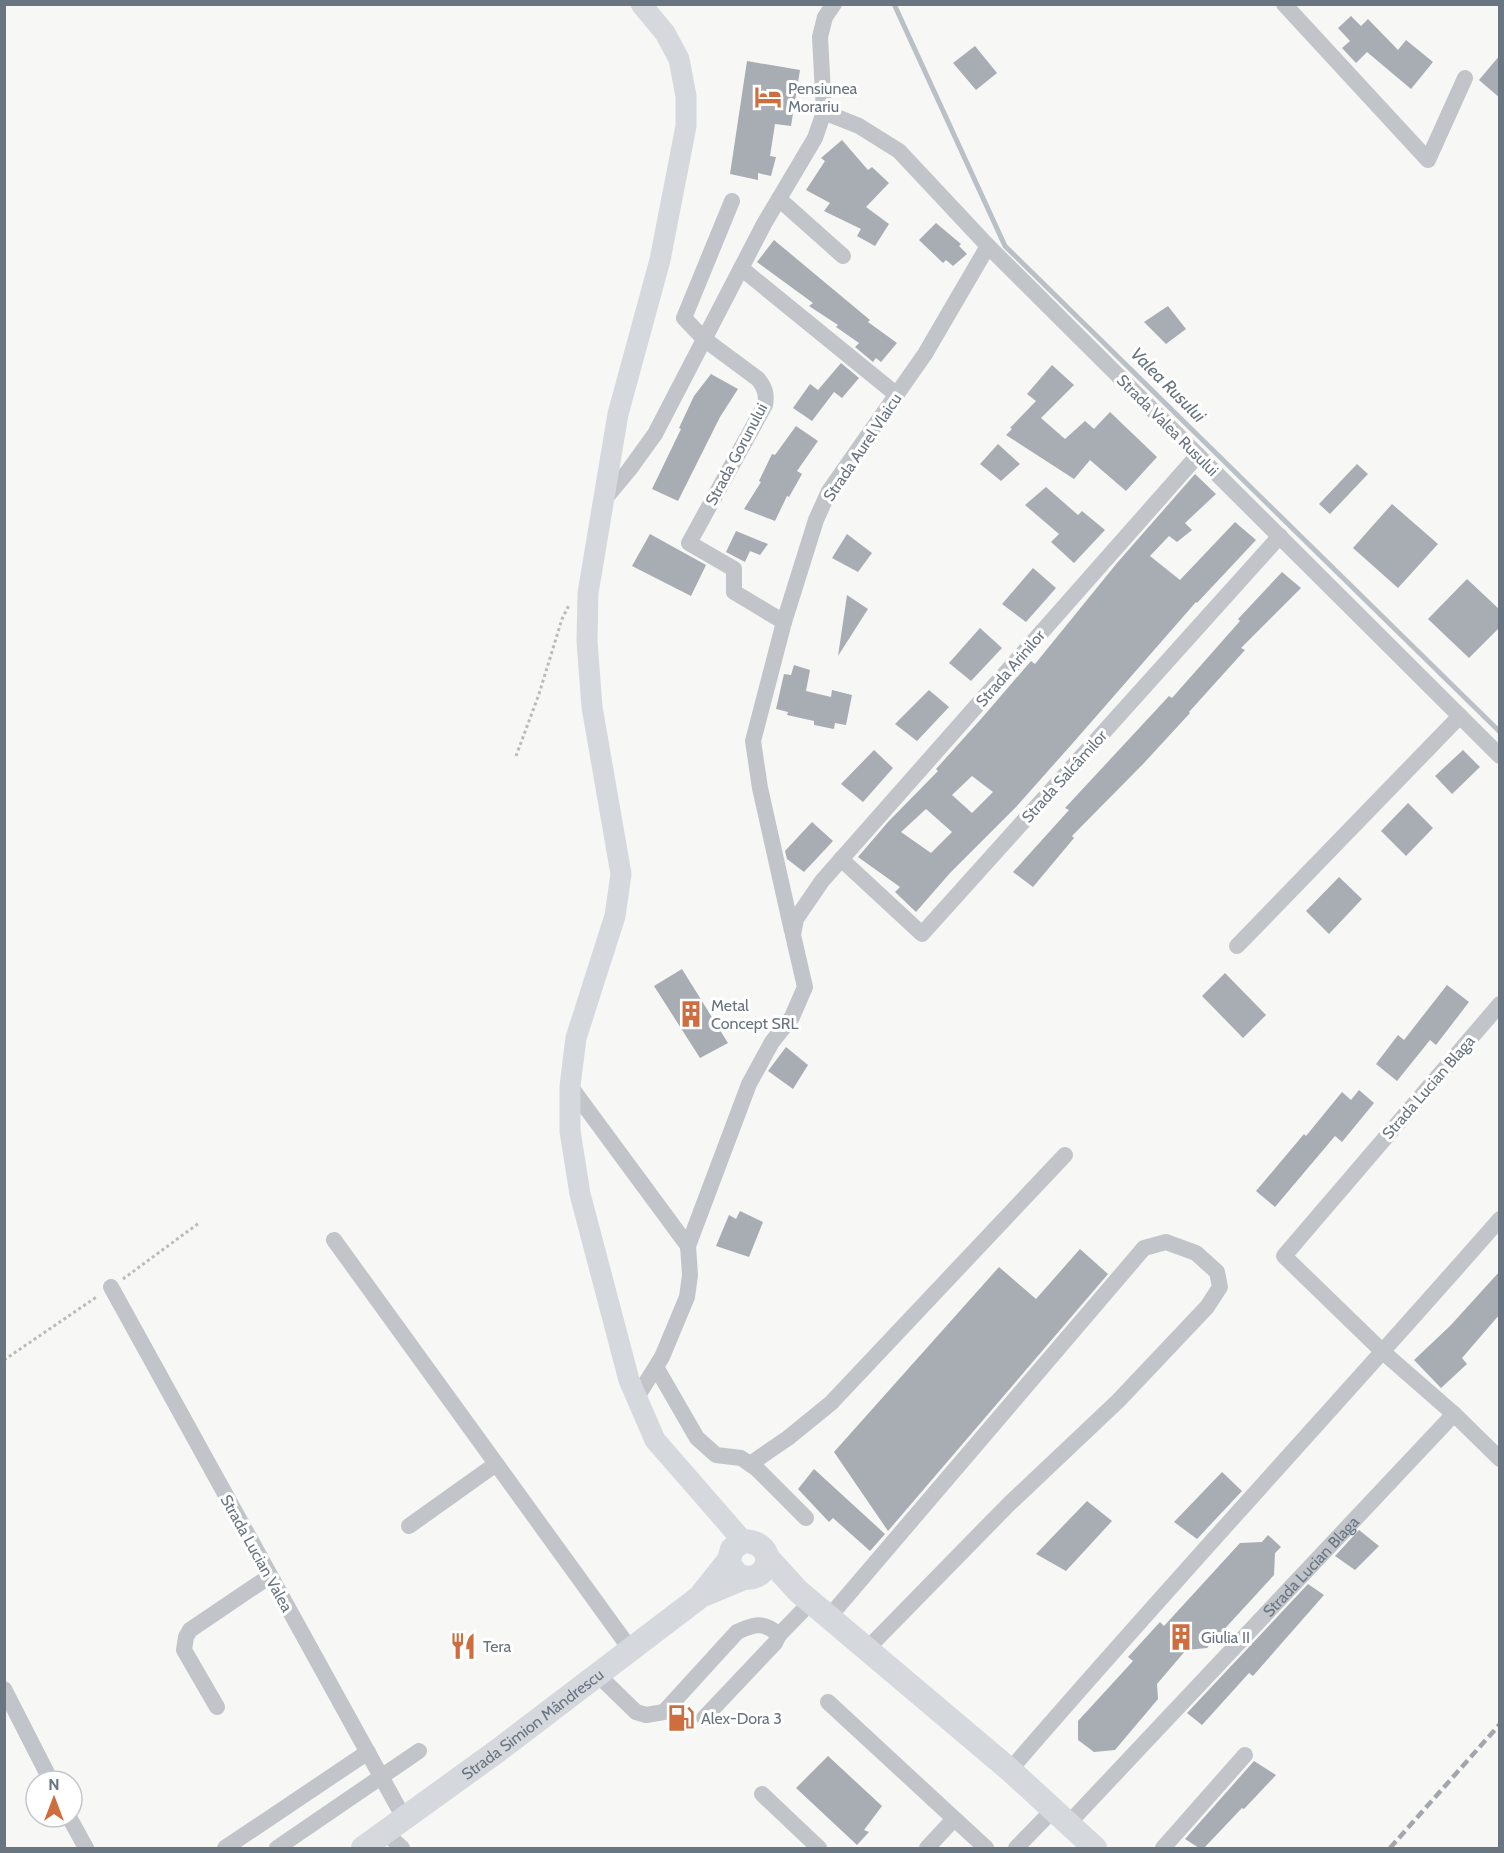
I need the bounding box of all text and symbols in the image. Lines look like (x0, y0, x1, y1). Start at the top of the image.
place label: Pensiunea Morariu (788, 79, 858, 116)
hotel icon: Pensiunea Morariu (753, 82, 783, 112)
water label: Valea Rusului (1126, 343, 1211, 428)
street label: Strada Valea Rusului (1113, 371, 1222, 480)
street label: Strada Aurel Vlaicu (819, 390, 906, 505)
street label: Strada Gorunului (702, 400, 771, 509)
street label: Strada Arinilor (972, 625, 1049, 711)
street label: Strada Salcâmilor (1018, 725, 1112, 827)
place label: Metal Concept SRL (711, 996, 799, 1033)
building icon: Metal Concept SRL (676, 999, 706, 1029)
street label: Strada Lucian Blaga (1378, 1031, 1479, 1143)
street label: Strada Lucian Valea (217, 1491, 297, 1615)
street label: Strada Lucian Blaga (1259, 1512, 1363, 1621)
building icon: Giulia II (1166, 1622, 1196, 1652)
place label: Giulia II (1201, 1628, 1250, 1647)
restaurant icon: Tera (448, 1631, 478, 1661)
place label: Tera (483, 1637, 511, 1656)
street label: Strada Simion Mândrescu (458, 1665, 607, 1784)
fuel station icon: Alex-Dora 3 (666, 1703, 696, 1733)
place label: Alex-Dora 3 (701, 1709, 782, 1728)
north arrow (24, 1769, 84, 1829)
text: N (48, 1775, 60, 1794)

